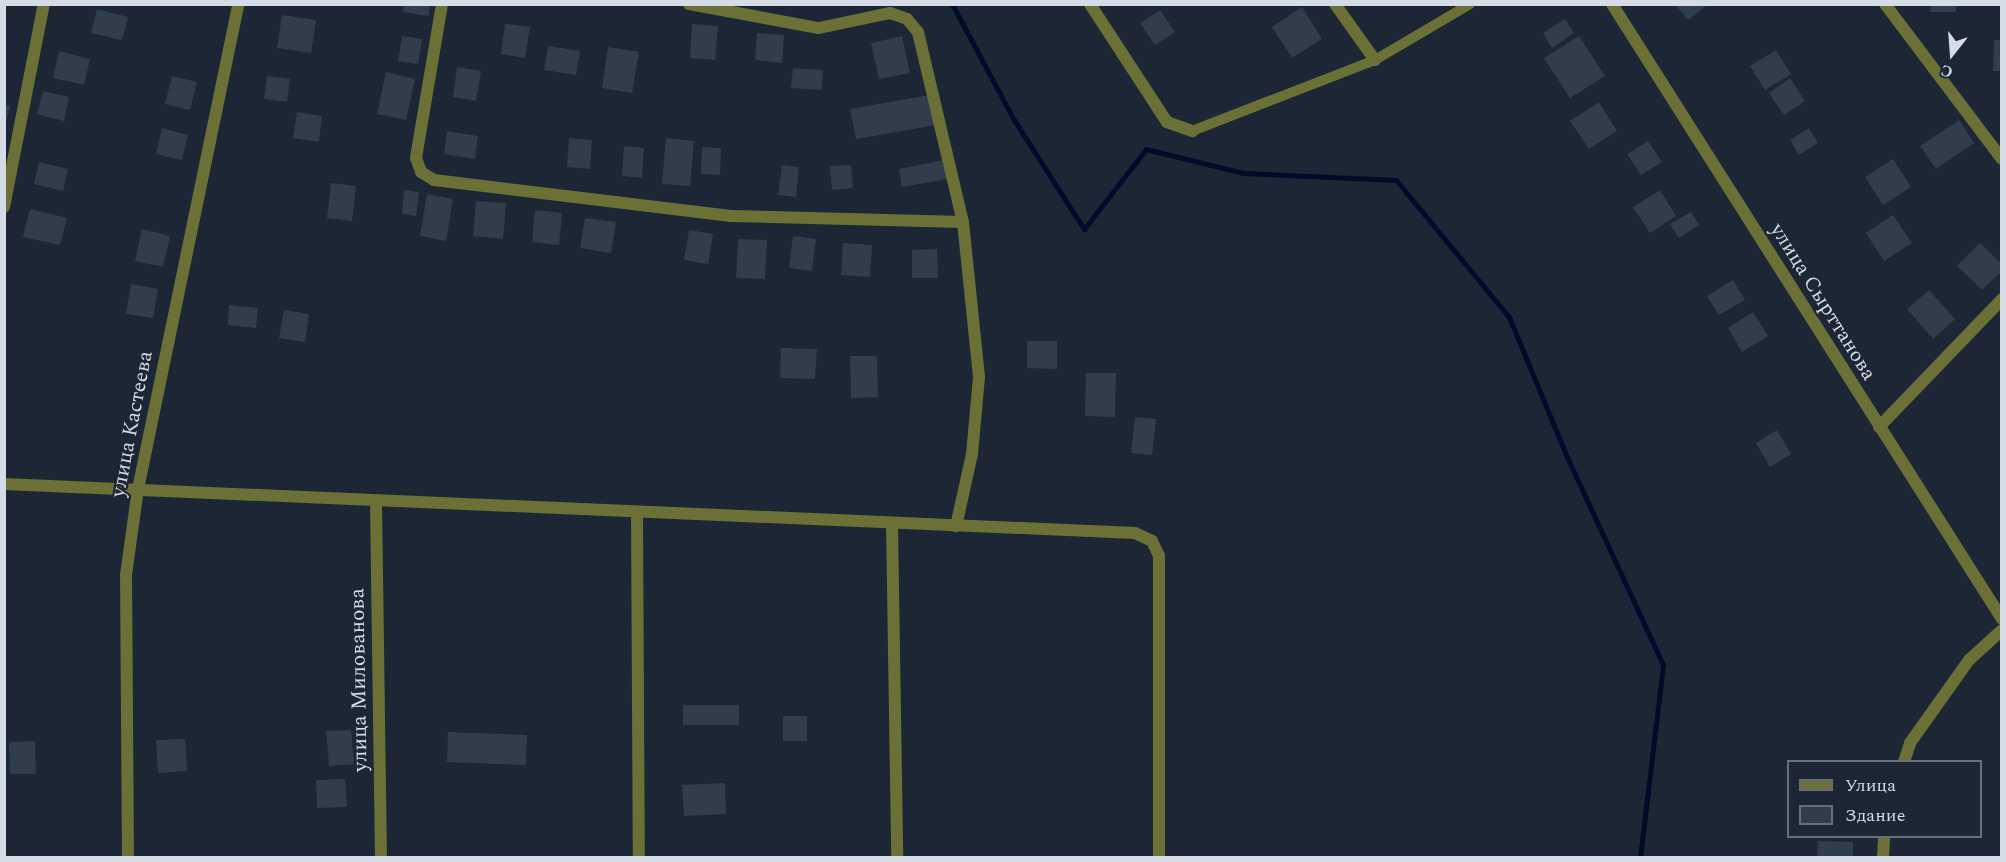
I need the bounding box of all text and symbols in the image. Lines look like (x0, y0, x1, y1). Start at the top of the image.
north arrow (1922, 24, 1982, 84)
text: С (1938, 58, 1956, 84)
street label: улица Сырттанова (1764, 219, 1882, 385)
street label: улица Кастеева (105, 349, 159, 499)
street label: улица Милованова (345, 588, 373, 772)
legend (1787, 760, 1982, 838)
text: Улица (1845, 772, 1896, 799)
text: Здание (1845, 802, 1905, 829)

